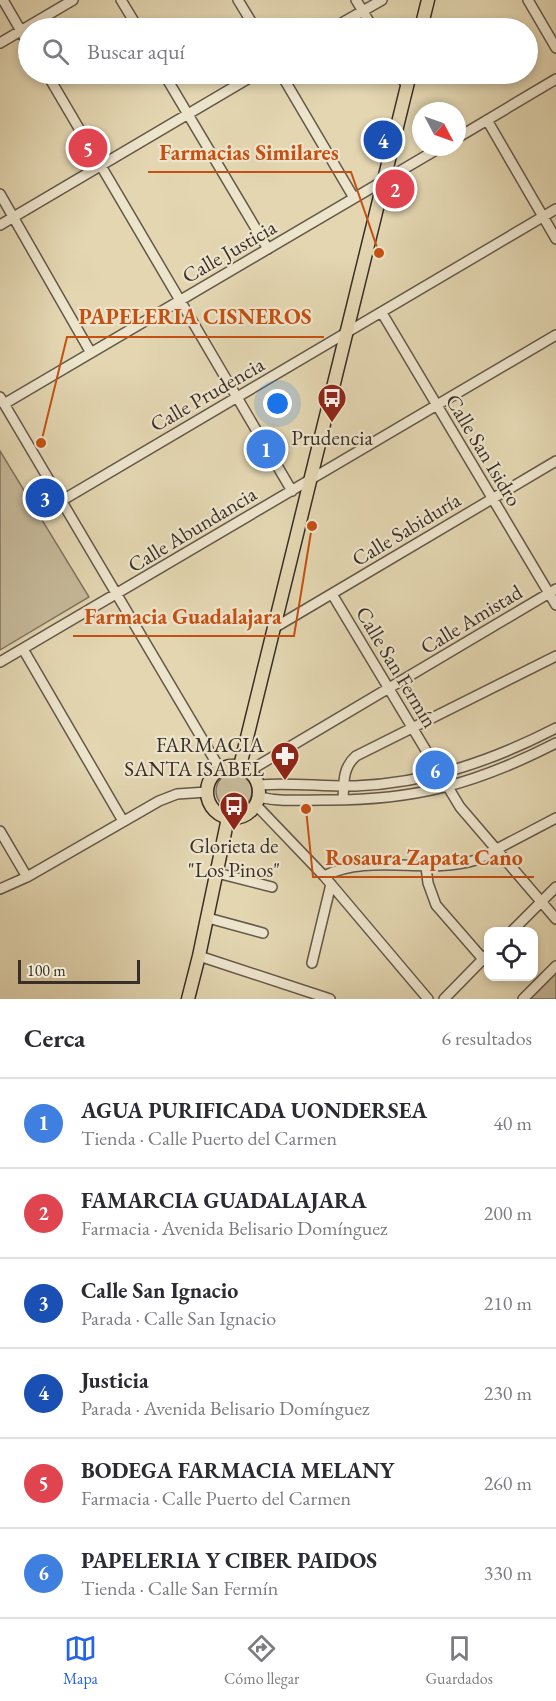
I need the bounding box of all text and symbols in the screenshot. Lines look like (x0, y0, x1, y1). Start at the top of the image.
search box (18, 18, 538, 84)
icon: search (39, 35, 72, 68)
text: Buscar aquí (87, 37, 185, 66)
north arrow (412, 102, 466, 156)
pin: 4 (364, 118, 403, 162)
pin: 5 (68, 126, 107, 170)
callout: Farmacias Similares (148, 132, 351, 172)
text: Farmacias Similares (159, 138, 339, 167)
pin: 2 (376, 166, 414, 212)
street label: Calle Justicia (177, 213, 282, 289)
callout: PAPELERIA CISNEROS (67, 297, 324, 337)
text: PAPELERIA CISNEROS (78, 302, 312, 331)
street label: Calle Prudencia (145, 350, 269, 438)
bus stop icon: Prudencia (316, 382, 348, 424)
your location (263, 389, 292, 418)
street label: Calle San Isidro (440, 389, 528, 511)
place label: Prudencia (291, 424, 373, 451)
pin: 1 (246, 426, 286, 472)
pin: 3 (26, 476, 64, 520)
street label: Calle Abundancia (123, 480, 262, 578)
street label: Calle Sabiduría (347, 486, 466, 572)
street label: Calle Amistad (415, 578, 527, 660)
callout: Farmacia Guadalajara (73, 596, 294, 636)
street label: Calle San Fermín (350, 601, 444, 733)
text: Farmacia Guadalajara (84, 602, 282, 631)
place label: FARMACIA SANTA ISABEL (124, 731, 265, 782)
pharmacy icon: FARMACIA SANTA ISABEL (269, 740, 301, 782)
pin: 6 (416, 748, 454, 792)
bus stop icon: Glorieta de "Los Pinos" (218, 790, 250, 832)
place label: Glorieta de "Los Pinos" (188, 832, 280, 883)
callout: Rosaura Zapata Cano (313, 837, 534, 877)
text: Rosaura Zapata Cano (325, 843, 523, 872)
map controls (484, 927, 538, 981)
button: locate (484, 927, 538, 981)
scale bar (18, 957, 140, 984)
text: 100 m (27, 960, 66, 981)
text: Cerca (24, 1021, 85, 1055)
text: 6 resultados (441, 1025, 532, 1051)
text: AGUA PURIFICADA UONDERSEA (81, 1096, 427, 1125)
text: 1 (38, 1110, 49, 1136)
text: 40 m (493, 1110, 532, 1136)
text: Tienda · Calle Puerto del Carmen (81, 1125, 337, 1151)
text: FAMARCIA GUADALAJARA (81, 1186, 367, 1215)
text: 2 (38, 1200, 49, 1226)
text: 200 m (484, 1200, 532, 1226)
text: Farmacia · Avenida Belisario Domínguez (81, 1215, 388, 1241)
text: Calle San Ignacio (81, 1276, 238, 1305)
text: 3 (38, 1290, 49, 1316)
text: 210 m (484, 1290, 532, 1316)
text: Parada · Calle San Ignacio (81, 1305, 276, 1331)
text: Justicia (81, 1366, 149, 1395)
text: 4 (38, 1380, 49, 1406)
text: 230 m (484, 1380, 532, 1406)
text: Parada · Avenida Belisario Domínguez (81, 1395, 370, 1421)
text: BODEGA FARMACIA MELANY (81, 1456, 394, 1485)
text: 5 (38, 1470, 49, 1496)
text: 260 m (484, 1470, 532, 1496)
text: Farmacia · Calle Puerto del Carmen (81, 1485, 351, 1511)
text: PAPELERIA Y CIBER PAIDOS (81, 1546, 377, 1575)
text: 6 (38, 1560, 49, 1586)
text: 330 m (484, 1560, 532, 1586)
text: Tienda · Calle San Fermín (81, 1575, 278, 1601)
tab: Mapa (63, 1632, 98, 1689)
tab: Cómo llegar (224, 1632, 299, 1689)
tab: Guardados (425, 1632, 493, 1689)

